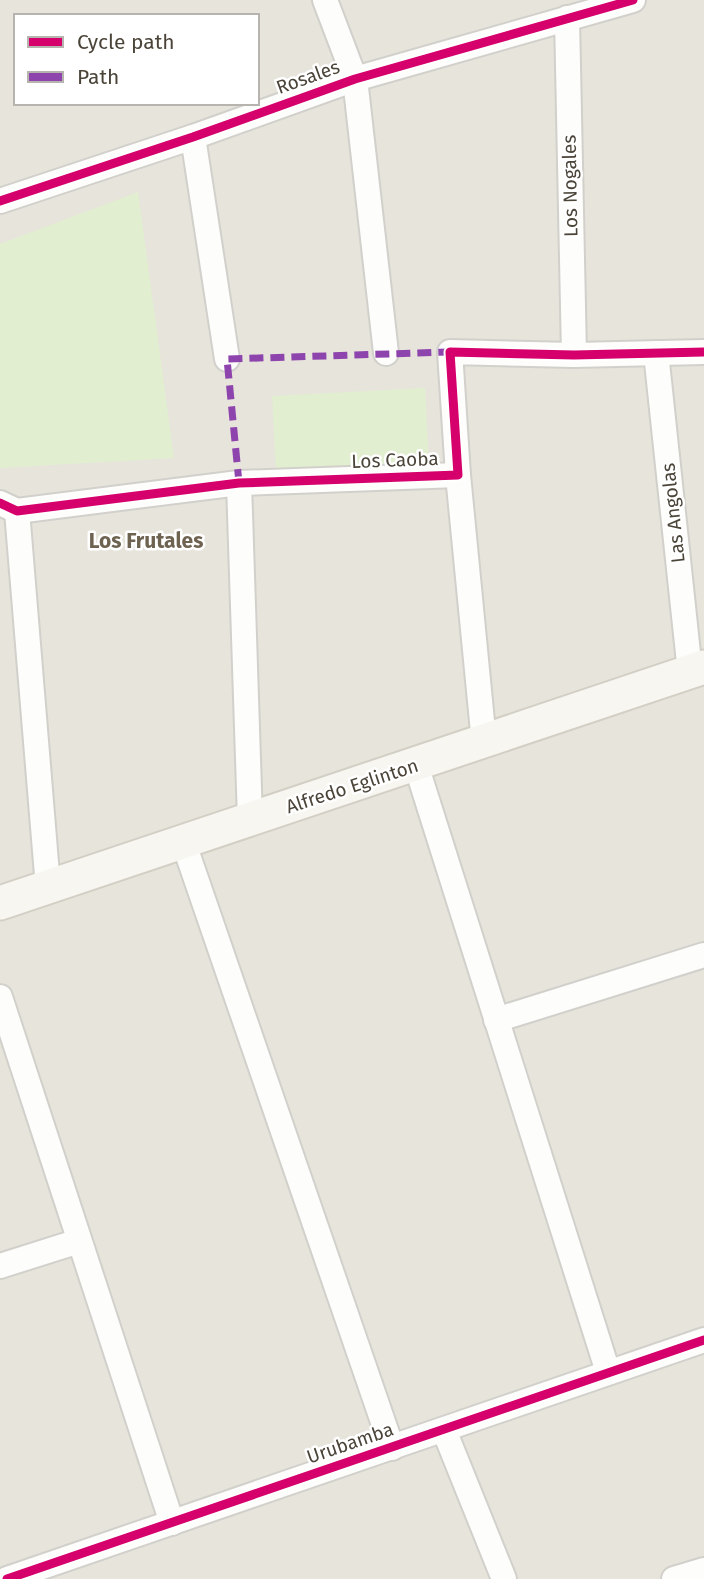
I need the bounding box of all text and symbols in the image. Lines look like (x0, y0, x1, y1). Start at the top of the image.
legend (14, 14, 259, 105)
text: Cycle path (77, 29, 175, 55)
street label: Rosales (273, 55, 343, 99)
text: Path (77, 64, 119, 90)
street label: Los Nogales (558, 134, 582, 237)
street label: Los Caoba (351, 447, 439, 473)
street label: Las Angolas (656, 462, 690, 564)
district label: Los Frutales (89, 528, 203, 554)
street label: Alfredo Eglinton (283, 754, 421, 818)
street label: Urubamba (304, 1417, 396, 1469)

